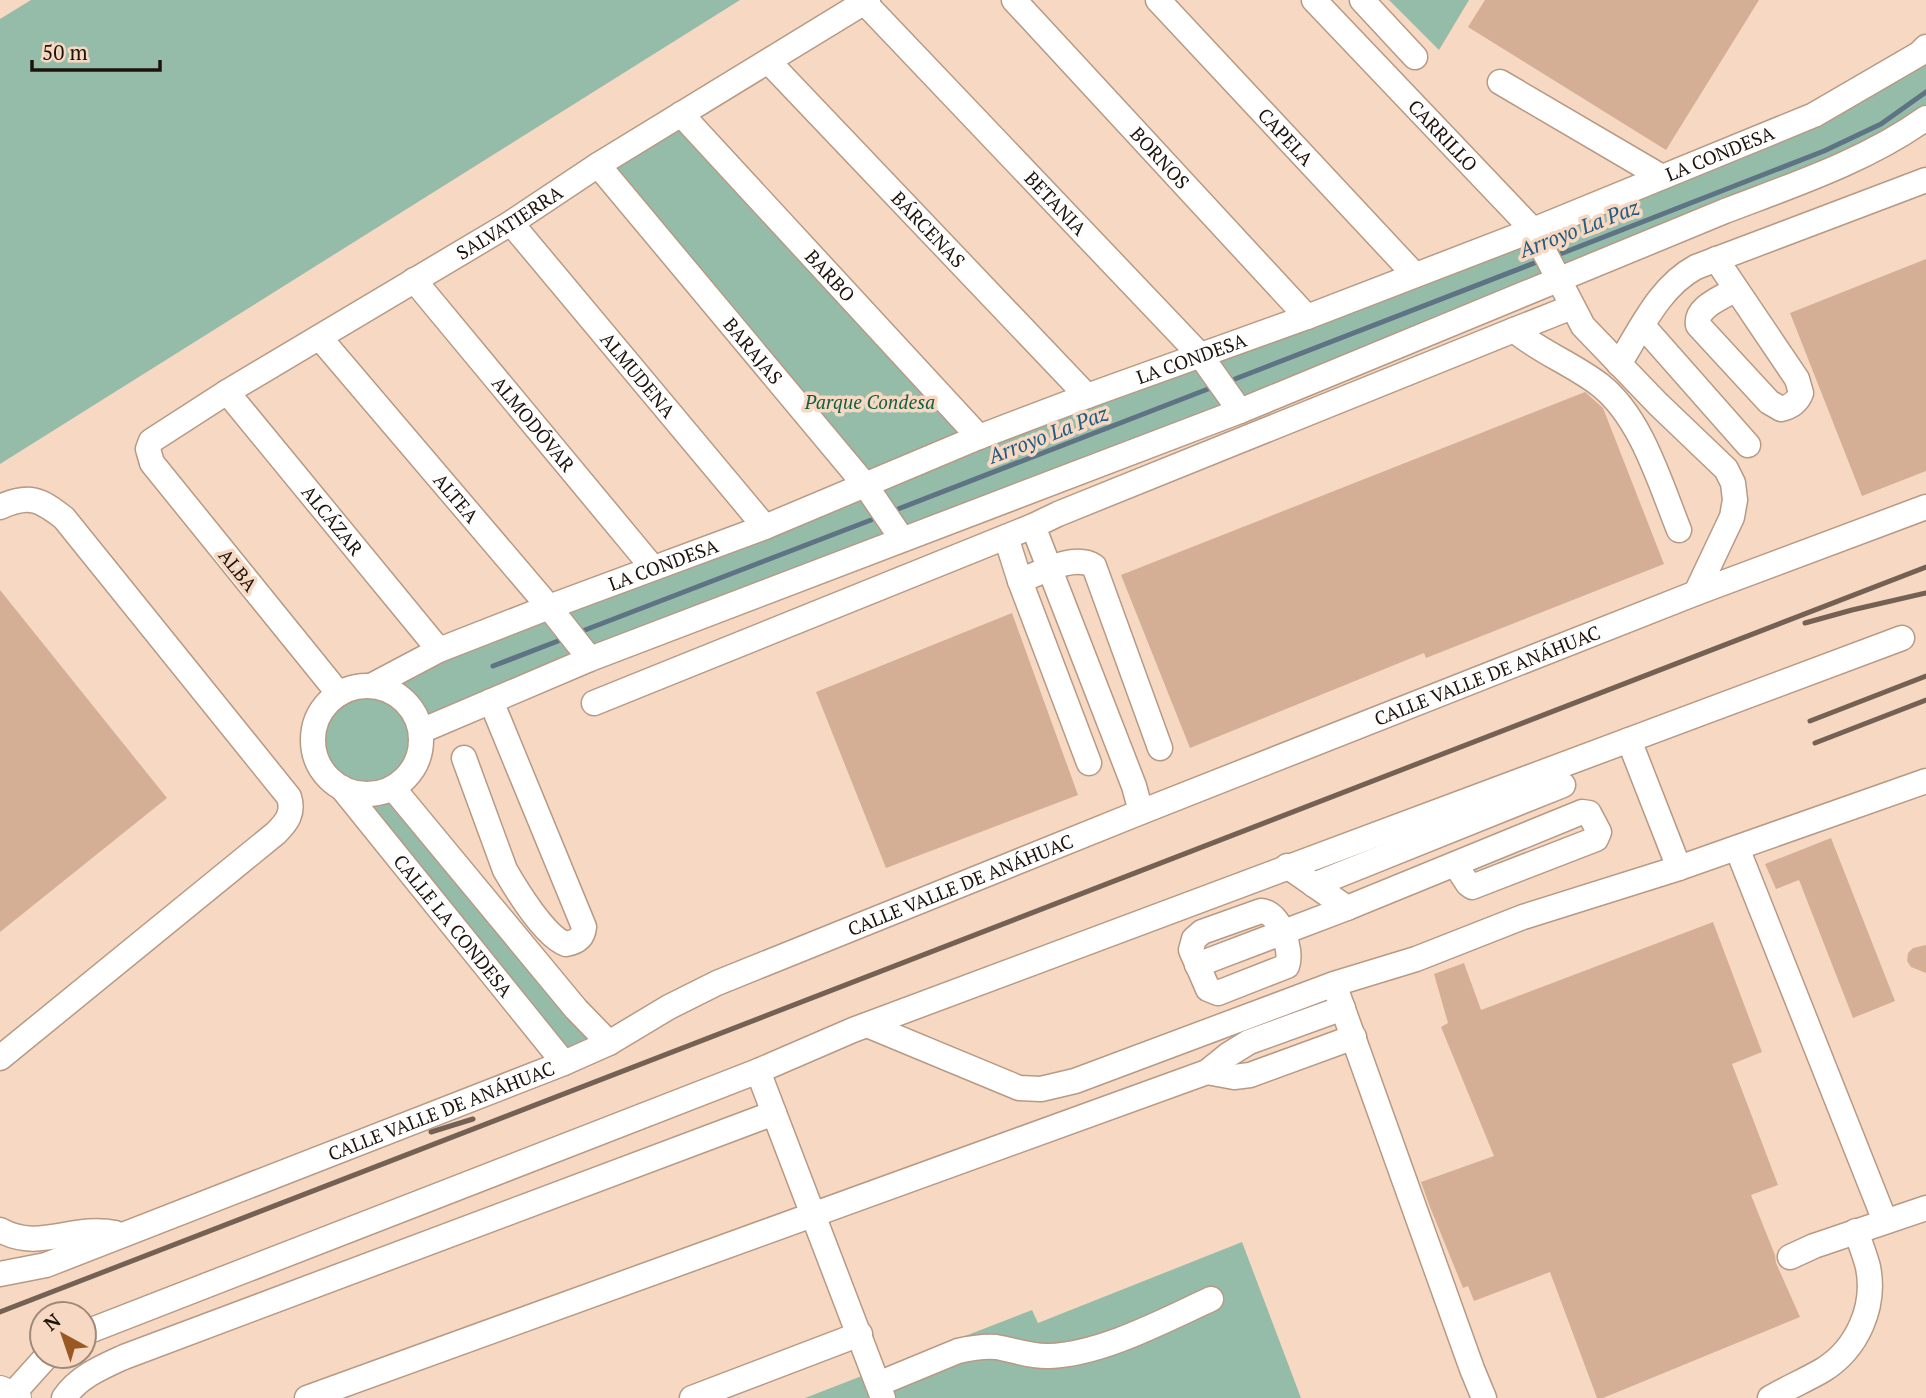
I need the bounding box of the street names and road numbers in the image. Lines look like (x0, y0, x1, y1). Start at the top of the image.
street label: CARRILLO (1403, 94, 1483, 176)
street label: CAPELA (1253, 102, 1319, 171)
street label: LA CONDESA (1662, 120, 1778, 186)
street label: BORNOS (1125, 121, 1195, 194)
street label: BETANIA (1020, 166, 1093, 240)
street label: SALVATIERRA (451, 179, 567, 265)
street label: BÁRCENAS (886, 185, 971, 273)
street label: BARBO (800, 244, 861, 307)
street label: BARAJAS (718, 312, 789, 389)
street label: ALMUDENA (595, 327, 681, 423)
street label: LA CONDESA (1133, 327, 1250, 389)
street label: ALMODÓVAR (487, 371, 581, 477)
street label: ALTEA (428, 468, 485, 528)
street label: ALCÁZAR (297, 480, 369, 560)
street label: LA CONDESA (605, 532, 722, 596)
street label: ALBA (214, 543, 263, 596)
street label: CALLE VALLE DE ANÁHUAC (1370, 619, 1604, 731)
street label: CALLE VALLE DE ANÁHUAC (844, 828, 1076, 941)
street label: CALLE LA CONDESA (388, 849, 519, 1002)
street label: CALLE VALLE DE ANÁHUAC (324, 1055, 558, 1166)

